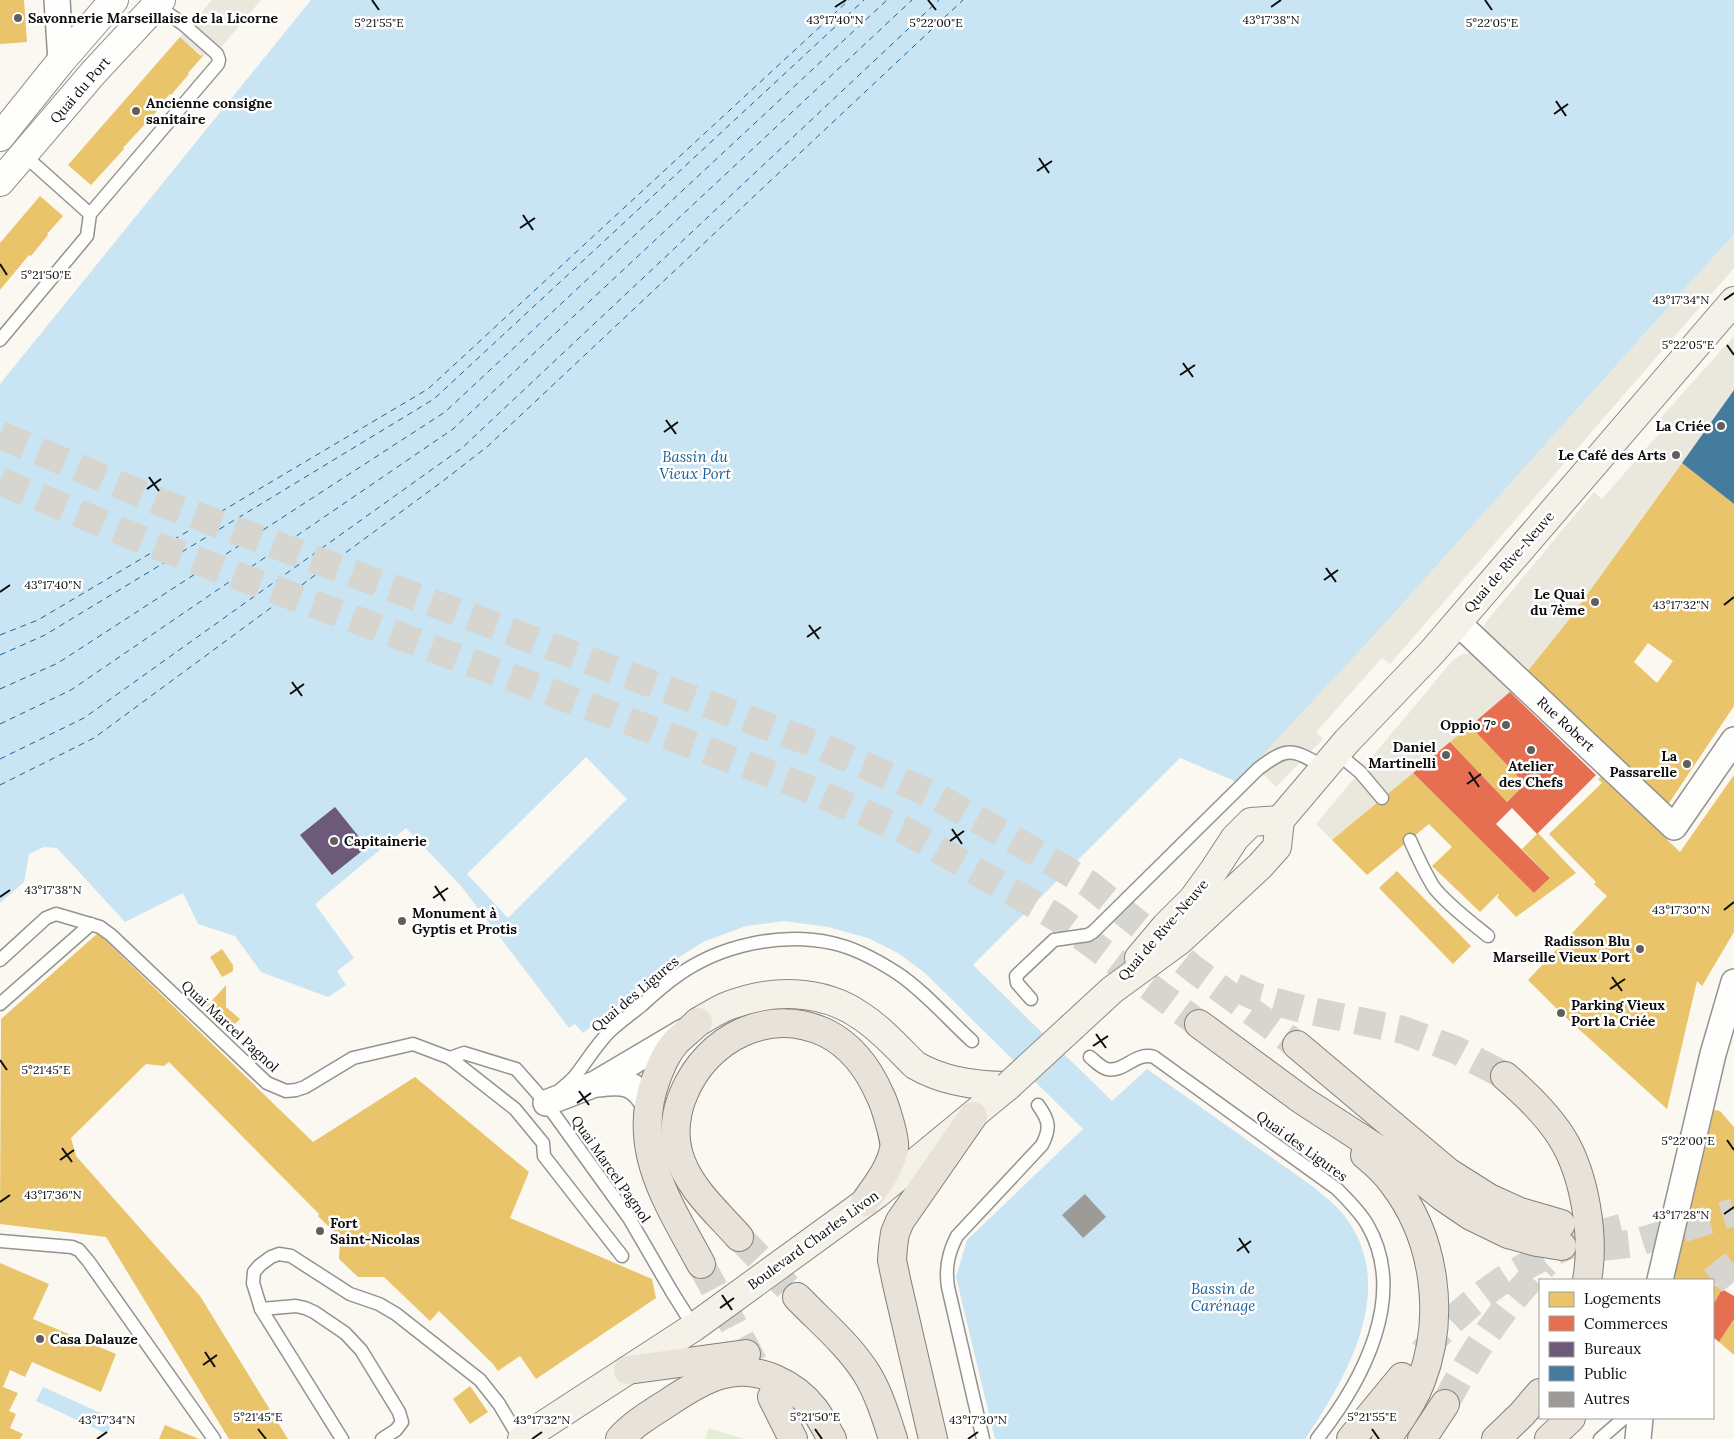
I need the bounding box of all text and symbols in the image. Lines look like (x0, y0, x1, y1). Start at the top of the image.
place label: Savonnerie Marseillaise de la Licorne (28, 9, 279, 27)
marker: Savonnerie Marseillaise de la Licorne (12, 12, 24, 24)
text: 43°17'40"N (806, 12, 864, 27)
text: 43°17'38"N (1242, 12, 1300, 27)
text: 5°21'55"E (354, 15, 404, 30)
text: 5°22'00"E (909, 15, 963, 30)
text: 5°22'05"E (1466, 15, 1518, 30)
street label: Quai du Port (46, 52, 114, 127)
place label: Ancienne consigne sanitaire (146, 94, 273, 128)
marker: Ancienne consigne sanitaire (130, 105, 142, 117)
text: 5°21'50"E (21, 267, 71, 282)
text: 43°17'34"N (1653, 292, 1709, 307)
text: 5°22'05"E (1662, 337, 1714, 352)
place label: La Criée (1656, 417, 1711, 435)
marker: La Criée (1715, 420, 1727, 432)
place label: Le Café des Arts (1558, 446, 1666, 464)
water label: Bassin du Vieux Port (659, 447, 731, 483)
marker: Le Café des Arts (1670, 449, 1682, 461)
street label: Quai de Rive-Neuve (1460, 507, 1558, 617)
text: 43°17'40"N (24, 577, 82, 592)
place label: Le Quai du 7ème (1530, 585, 1585, 619)
marker: Le Quai du 7ème (1589, 596, 1601, 608)
text: 43°17'32"N (1653, 597, 1709, 612)
street label: Rue Robert (1533, 693, 1599, 756)
place label: Oppio 7° (1440, 716, 1496, 734)
marker: Oppio 7° (1500, 719, 1512, 731)
place label: Daniel Martinelli (1368, 738, 1437, 772)
marker: Atelier des Chefs (1525, 744, 1537, 756)
place label: La Passarelle (1610, 747, 1678, 781)
marker: Daniel Martinelli (1440, 749, 1452, 761)
place label: Atelier des Chefs (1499, 757, 1563, 791)
marker: La Passarelle (1681, 758, 1693, 770)
place label: Capitainerie (344, 832, 427, 850)
marker: Capitainerie (328, 835, 340, 847)
street label: Quai de Rive-Neuve (1114, 875, 1212, 985)
text: 43°17'38"N (24, 882, 82, 897)
text: 43°17'30"N (1652, 902, 1710, 917)
place label: Monument à Gyptis et Protis (412, 904, 517, 938)
marker: Monument à Gyptis et Protis (396, 915, 408, 927)
place label: Radisson Blu Marseille Vieux Port (1493, 932, 1630, 966)
marker: Radisson Blu Marseille Vieux Port (1634, 943, 1646, 955)
street label: Quai des Ligures (588, 952, 682, 1036)
street label: Quai Marcel Pagnol (178, 976, 283, 1076)
place label: Parking Vieux Port la Criée (1571, 996, 1665, 1030)
marker: Parking Vieux Port la Criée (1555, 1007, 1567, 1019)
text: 5°21'45"E (22, 1062, 70, 1077)
street label: Quai des Ligures (1253, 1107, 1351, 1185)
street label: Quai Marcel Pagnol (567, 1112, 655, 1226)
text: 5°22'00"E (1661, 1133, 1715, 1148)
street label: Boulevard Charles Livon (744, 1186, 882, 1294)
text: 43°17'36"N (24, 1187, 82, 1202)
text: 43°17'28"N (1653, 1207, 1709, 1222)
place label: Fort Saint-Nicolas (330, 1214, 420, 1248)
marker: Fort Saint-Nicolas (314, 1225, 326, 1237)
water label: Bassin de Carénage (1191, 1279, 1255, 1315)
legend (1539, 1279, 1714, 1419)
text: Logements (1584, 1289, 1661, 1308)
text: Commerces (1584, 1314, 1668, 1333)
place label: Casa Dalauze (50, 1330, 138, 1348)
marker: Casa Dalauze (34, 1333, 46, 1345)
text: Bureaux (1584, 1339, 1641, 1358)
text: Public (1584, 1364, 1627, 1383)
text: Autres (1583, 1389, 1630, 1408)
text: 5°21'45"E (234, 1409, 282, 1424)
text: 5°21'50"E (790, 1409, 840, 1424)
text: 5°21'55"E (1347, 1409, 1397, 1424)
text: 43°17'34"N (79, 1412, 135, 1427)
text: 43°17'32"N (514, 1412, 570, 1427)
text: 43°17'30"N (949, 1412, 1007, 1427)

